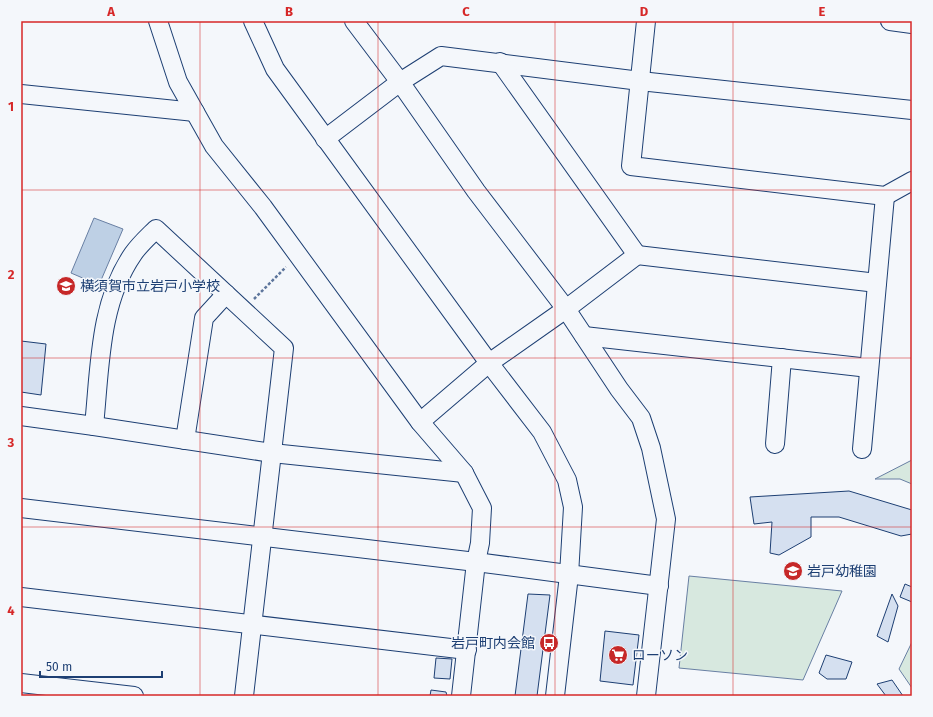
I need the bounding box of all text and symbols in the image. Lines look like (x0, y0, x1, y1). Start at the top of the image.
text: A (106, 4, 115, 19)
text: B (285, 4, 293, 19)
text: C (462, 4, 470, 19)
text: D (640, 4, 649, 19)
text: E (819, 4, 826, 19)
text: 1 (8, 99, 14, 114)
text: 2 (8, 267, 15, 282)
school or university icon: 横須賀市立岩戸小学校 (55, 275, 77, 297)
place label: 横須賀市立岩戸小学校 (80, 278, 220, 295)
text: 3 (7, 435, 15, 450)
school or university icon: 岩戸幼稚園 (782, 560, 804, 582)
place label: 岩戸幼稚園 (807, 563, 877, 580)
text: 4 (7, 603, 15, 618)
bus stop icon: 岩戸町内会館 (538, 632, 560, 654)
place label: 岩戸町内会館 (451, 635, 535, 652)
supermarket icon: ローソン (607, 644, 629, 666)
place label: ローソン (632, 647, 688, 664)
scale bar (40, 653, 162, 679)
text: 50 m (46, 660, 72, 674)

